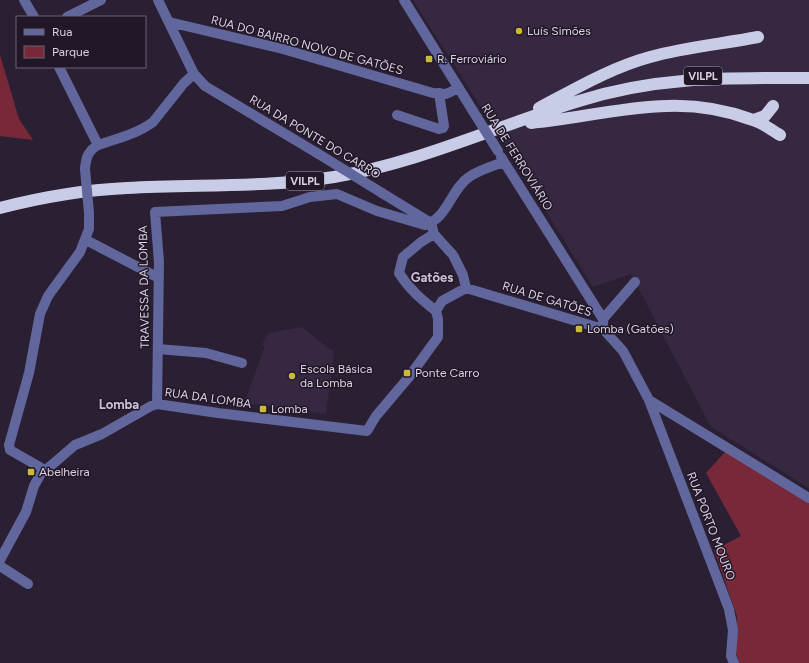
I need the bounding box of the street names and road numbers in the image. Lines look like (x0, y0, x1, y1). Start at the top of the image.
street label: RUA DO BAIRRO NOVO DE GATÕES (209, 13, 405, 77)
road number: VILPL (684, 67, 722, 85)
street label: RUA DA PONTE DO CARRO (247, 92, 383, 182)
street label: RUA DE FERROVIÁRIO (478, 101, 556, 213)
road number: VILPL (286, 172, 324, 190)
street label: TRAVESSA DA LOMBA (136, 225, 152, 349)
street label: RUA DE GATÕES (501, 279, 593, 319)
street label: RUA DA LOMBA (164, 385, 252, 411)
street label: RUA PORTO MOURO (684, 470, 738, 582)

